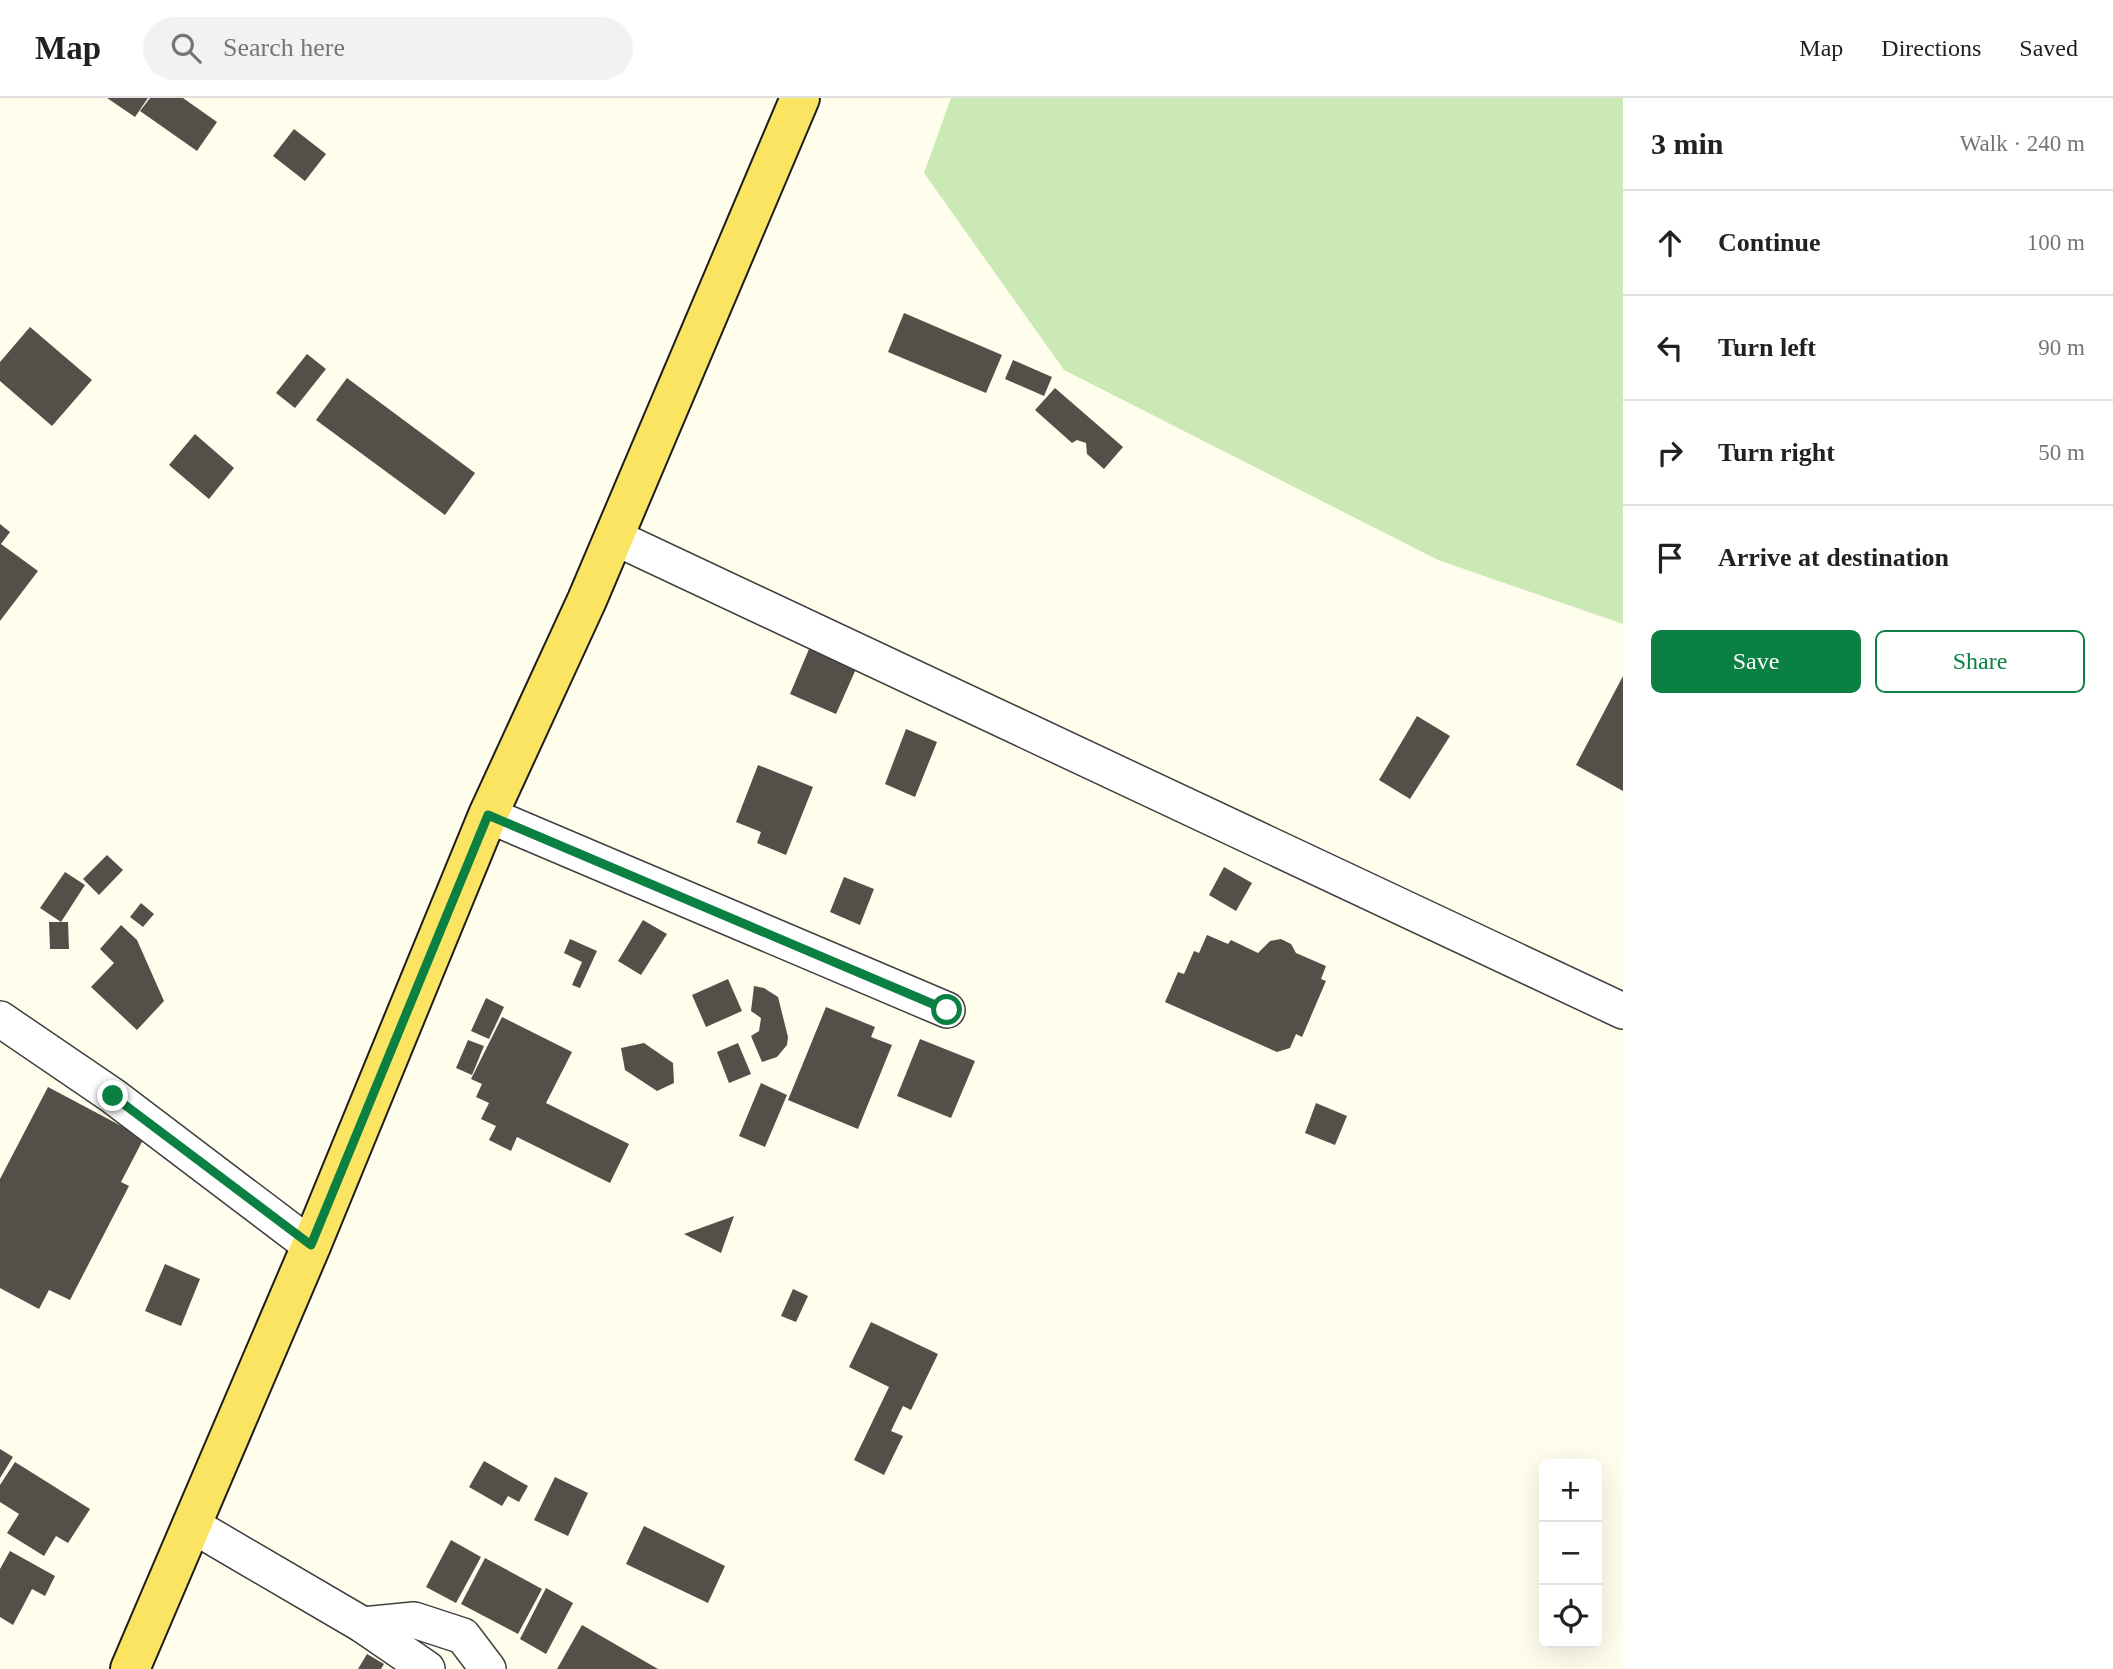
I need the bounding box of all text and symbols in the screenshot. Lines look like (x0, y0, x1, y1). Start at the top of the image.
search box (143, 17, 633, 80)
icon: search (167, 29, 205, 67)
text: Map (35, 30, 101, 66)
text: Search here (223, 33, 345, 62)
text: Map (1799, 35, 1843, 61)
text: Directions (1881, 35, 1981, 61)
text: Saved (2019, 35, 2078, 61)
text: 3 min (1651, 127, 1724, 160)
text: Walk · 240 m (1960, 131, 2085, 156)
icon: ahead (1651, 224, 1689, 262)
text: Continue (1718, 228, 1821, 257)
text: 100 m (2027, 230, 2085, 255)
icon: left (1651, 329, 1689, 367)
text: Turn left (1718, 333, 1816, 362)
text: 90 m (2038, 335, 2085, 360)
icon: right (1651, 434, 1689, 472)
text: Turn right (1718, 438, 1835, 467)
text: 50 m (2038, 440, 2085, 465)
icon: arrive (1651, 539, 1689, 577)
text: Arrive at destination (1718, 543, 1949, 572)
button: Save (1651, 630, 1861, 693)
button: Share (1875, 630, 2085, 693)
route start (931, 994, 962, 1025)
route end (97, 1080, 128, 1111)
map controls (1539, 1459, 1602, 1648)
button: + (1539, 1459, 1602, 1522)
button: − (1539, 1522, 1602, 1585)
button: locate (1539, 1585, 1602, 1648)

